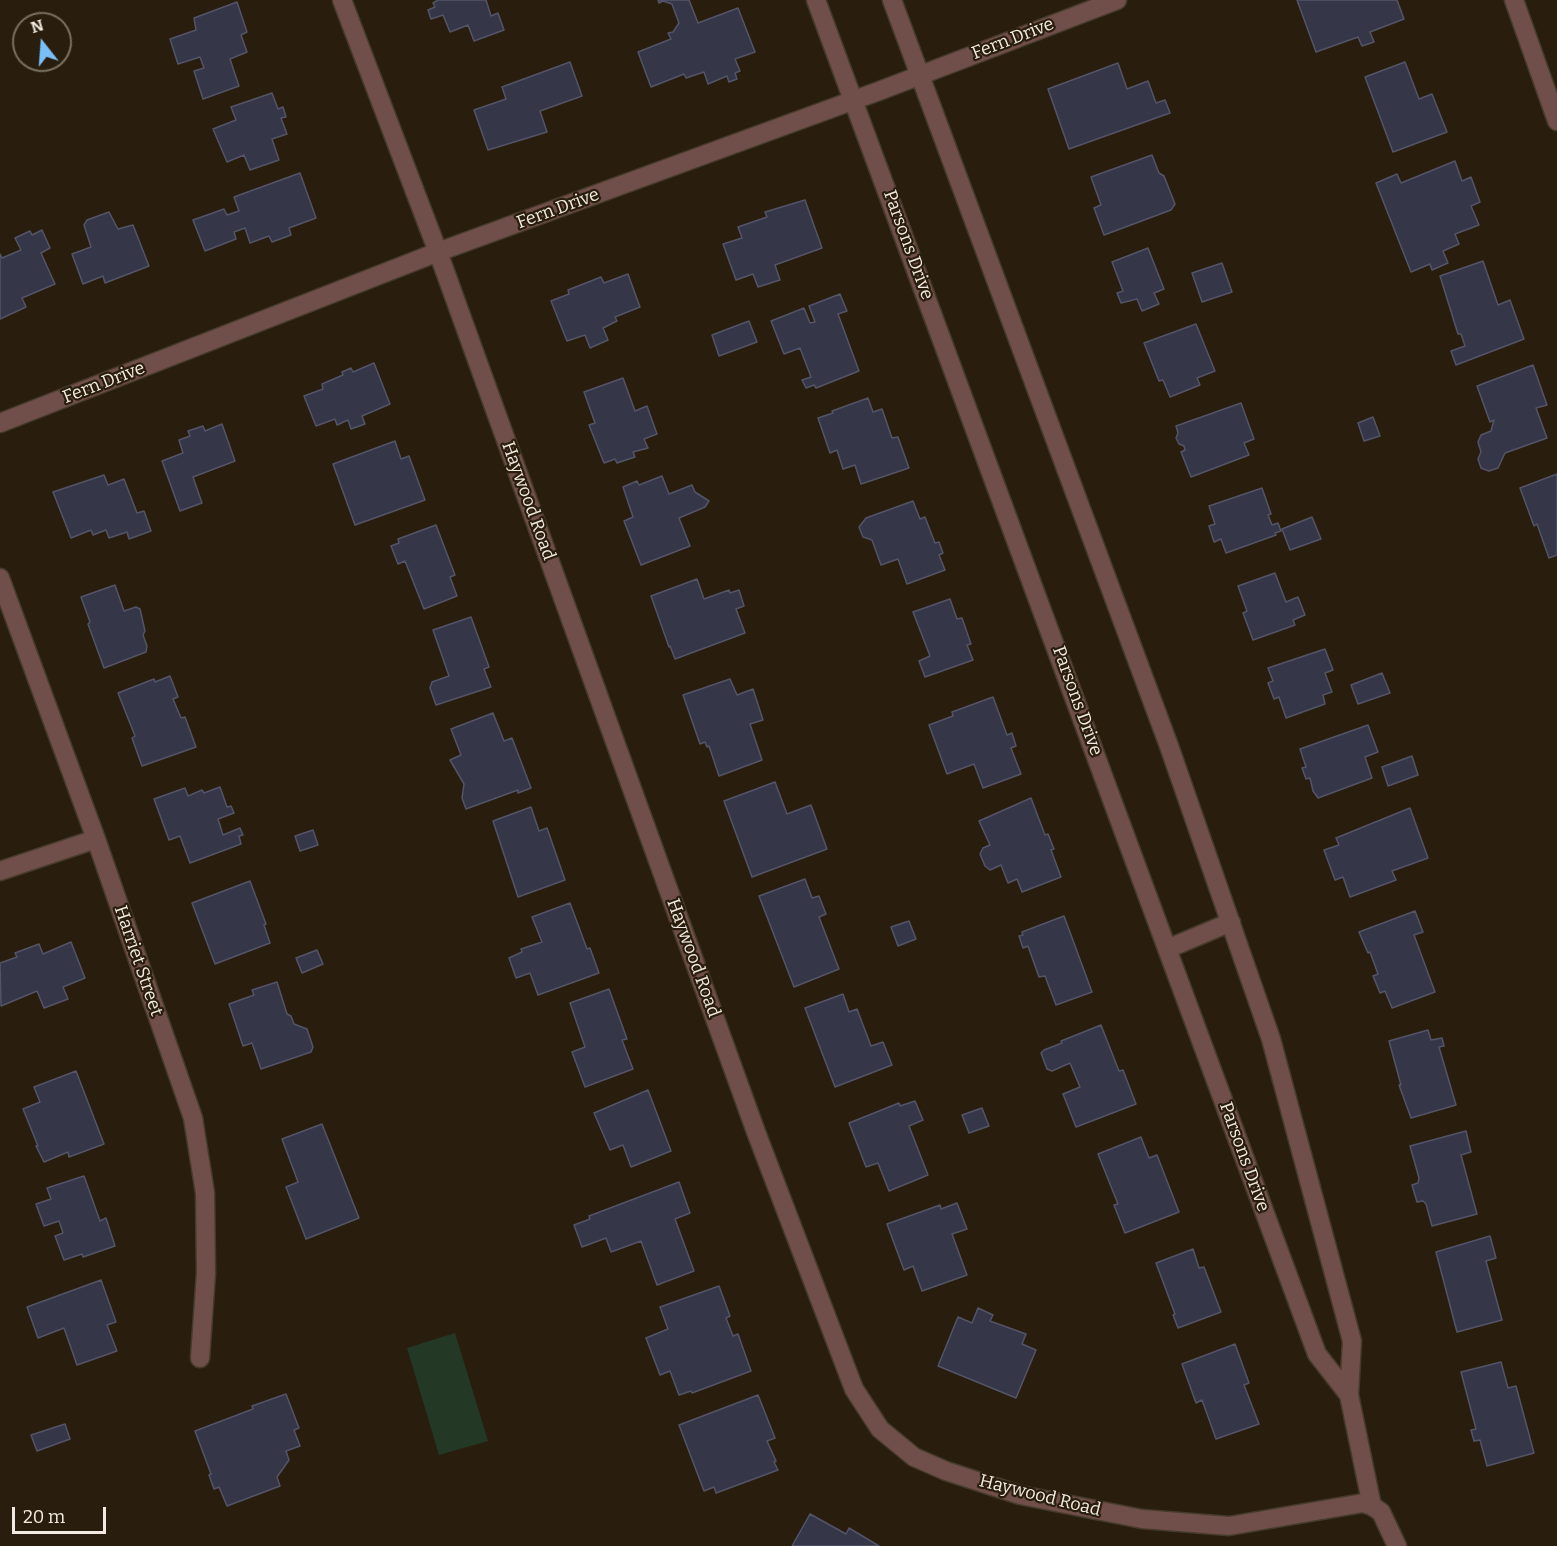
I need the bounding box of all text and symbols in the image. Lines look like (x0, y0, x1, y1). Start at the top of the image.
north arrow (12, 12, 72, 72)
street label: Fern Drive (969, 13, 1057, 65)
text: N (28, 15, 46, 37)
street label: Fern Drive (514, 184, 602, 234)
street label: Parsons Drive (878, 187, 938, 303)
street label: Fern Drive (60, 357, 148, 409)
street label: Haywood Road (497, 439, 559, 563)
street label: Parsons Drive (1047, 643, 1107, 759)
street label: Haywood Road (662, 896, 724, 1020)
street label: Harriet Street (109, 903, 167, 1019)
street label: Parsons Drive (1214, 1099, 1274, 1215)
street label: Haywood Road (977, 1470, 1103, 1522)
scale bar (15, 1495, 110, 1533)
text: 20 m (23, 1506, 65, 1528)

